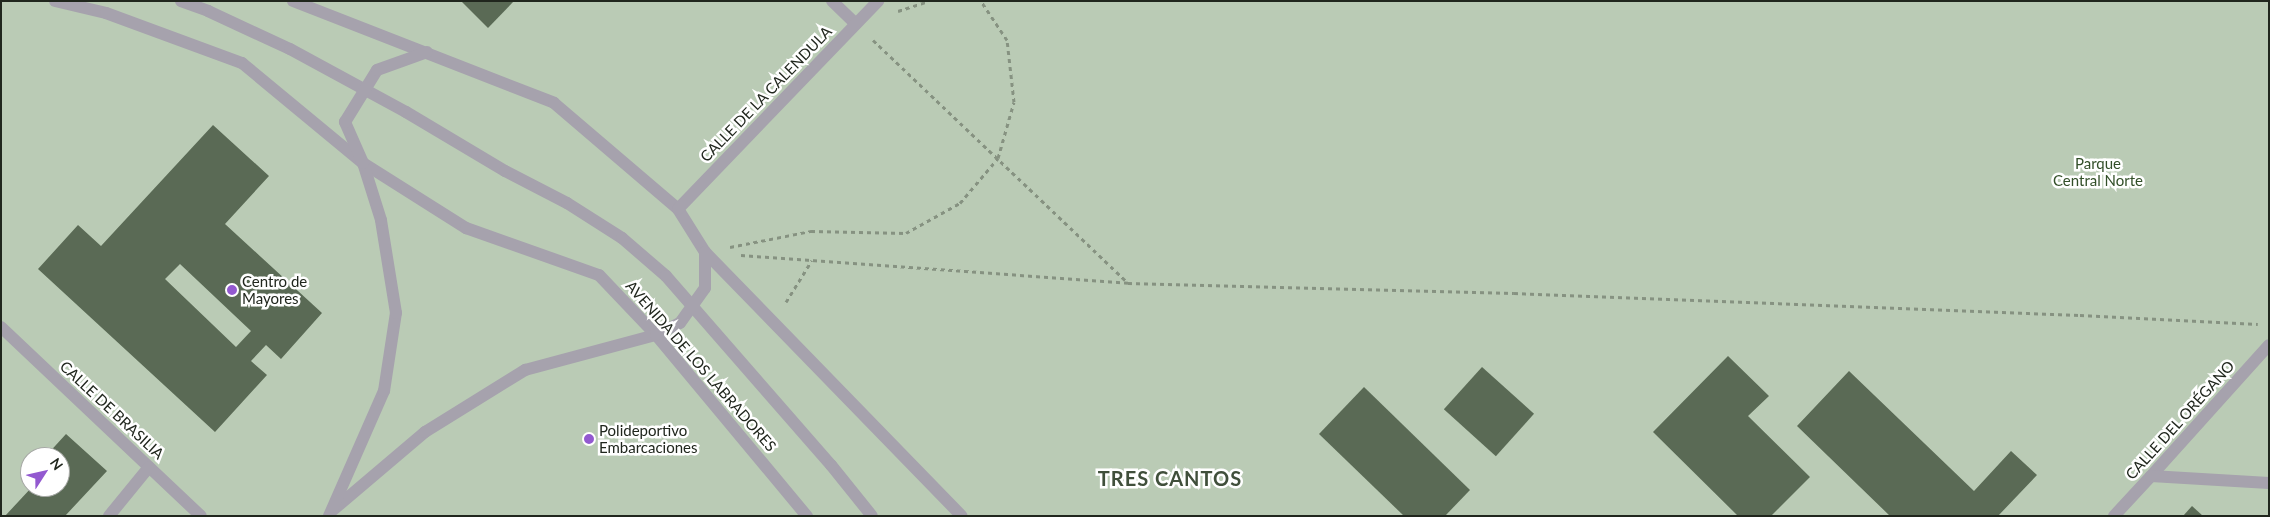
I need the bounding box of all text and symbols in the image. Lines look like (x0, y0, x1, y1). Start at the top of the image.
street label: CALLE DE LA CALENDULA (696, 22, 836, 166)
park label: Parque Central Norte (2053, 154, 2143, 189)
place label: Centro de Mayores (242, 272, 307, 307)
street label: AVENIDA DE LOS LABRADORES (622, 277, 780, 455)
marker: Centro de Mayores (226, 284, 238, 296)
street label: CALLE DE BRASILIA (56, 357, 168, 463)
street label: CALLE DEL ORÉGANO (2122, 357, 2238, 483)
place label: Polideportivo Embarcaciones (599, 421, 697, 456)
marker: Polideportivo Embarcaciones (583, 433, 595, 445)
north arrow (20, 447, 70, 497)
text: N (47, 454, 67, 473)
district label: TRES CANTOS (1096, 466, 1244, 490)

